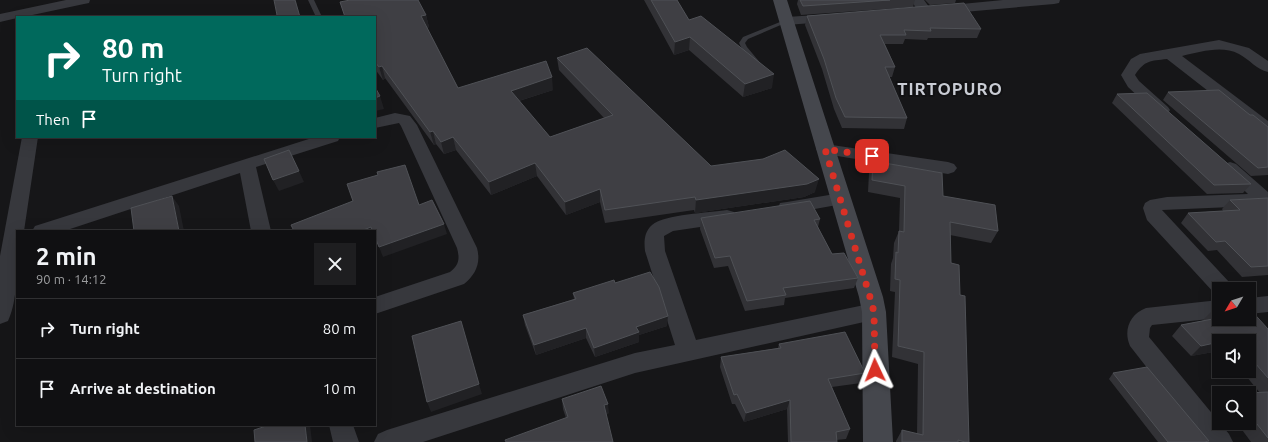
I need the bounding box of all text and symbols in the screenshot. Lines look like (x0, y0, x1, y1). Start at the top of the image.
icon: right (36, 32, 88, 84)
text: 80 m (102, 32, 164, 63)
text: Turn right (102, 65, 182, 85)
district label: TIRTOPURO (897, 79, 1003, 98)
icon: arrive (78, 108, 100, 130)
text: Then (36, 111, 70, 128)
pin (855, 139, 889, 173)
icon: arrive (861, 145, 883, 167)
text: 2 min (36, 243, 97, 270)
button: close (314, 243, 356, 285)
text: 90 m · 14:12 (36, 272, 107, 286)
north arrow (1212, 282, 1256, 326)
map controls (1212, 282, 1256, 430)
icon: right (36, 318, 58, 340)
text: Turn right (70, 320, 140, 337)
text: 80 m (323, 320, 356, 337)
button: sound (1212, 334, 1256, 378)
position arrow (854, 349, 896, 391)
icon: arrive (36, 378, 58, 400)
text: Arrive at destination (70, 380, 216, 397)
text: 10 m (323, 380, 356, 397)
button: search (1212, 386, 1256, 430)

